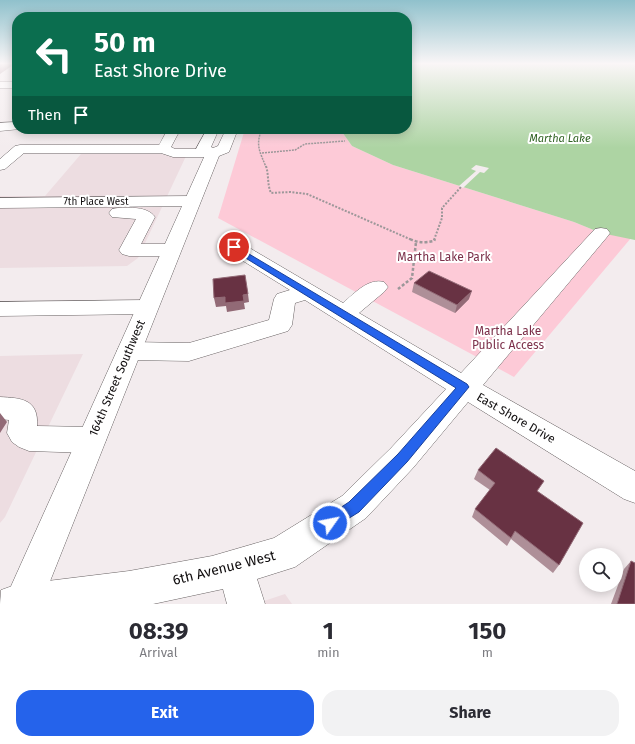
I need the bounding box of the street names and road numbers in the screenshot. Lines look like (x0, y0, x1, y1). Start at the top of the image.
street label: 7th Place West (63, 196, 129, 208)
street label: 164th Street Southwest (86, 317, 148, 438)
street label: East Shore Drive (474, 390, 558, 446)
street label: 6th Avenue West (171, 547, 278, 589)

